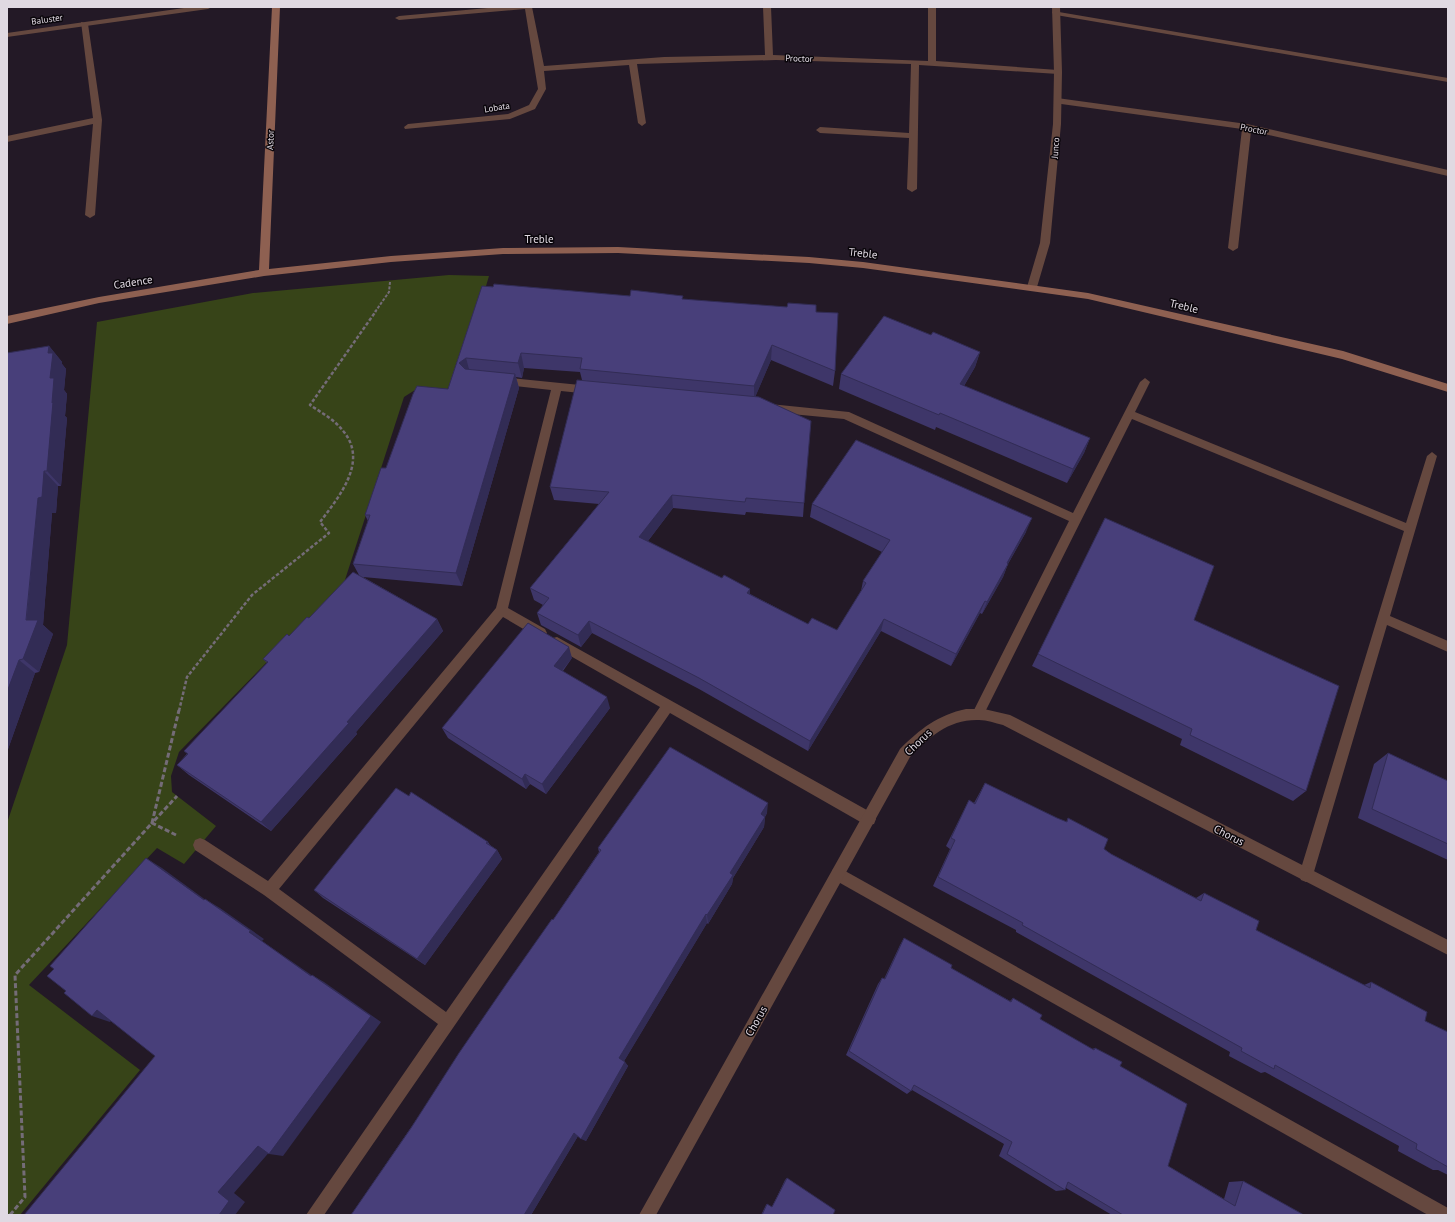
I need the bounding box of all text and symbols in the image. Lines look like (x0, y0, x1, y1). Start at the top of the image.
street label: Baluster (31, 11, 63, 27)
street label: Proctor (785, 52, 813, 64)
street label: Lobata (483, 100, 511, 114)
street label: Proctor (1239, 121, 1269, 137)
street label: Astor (264, 130, 276, 150)
street label: Junco (1049, 137, 1061, 160)
street label: Treble (524, 232, 554, 246)
street label: Treble (848, 245, 879, 262)
street label: Cadence (112, 272, 154, 292)
street label: Treble (1168, 296, 1200, 316)
street label: Chorus (901, 725, 935, 758)
street label: Chorus (1211, 821, 1247, 849)
street label: Chorus (742, 1003, 770, 1039)

